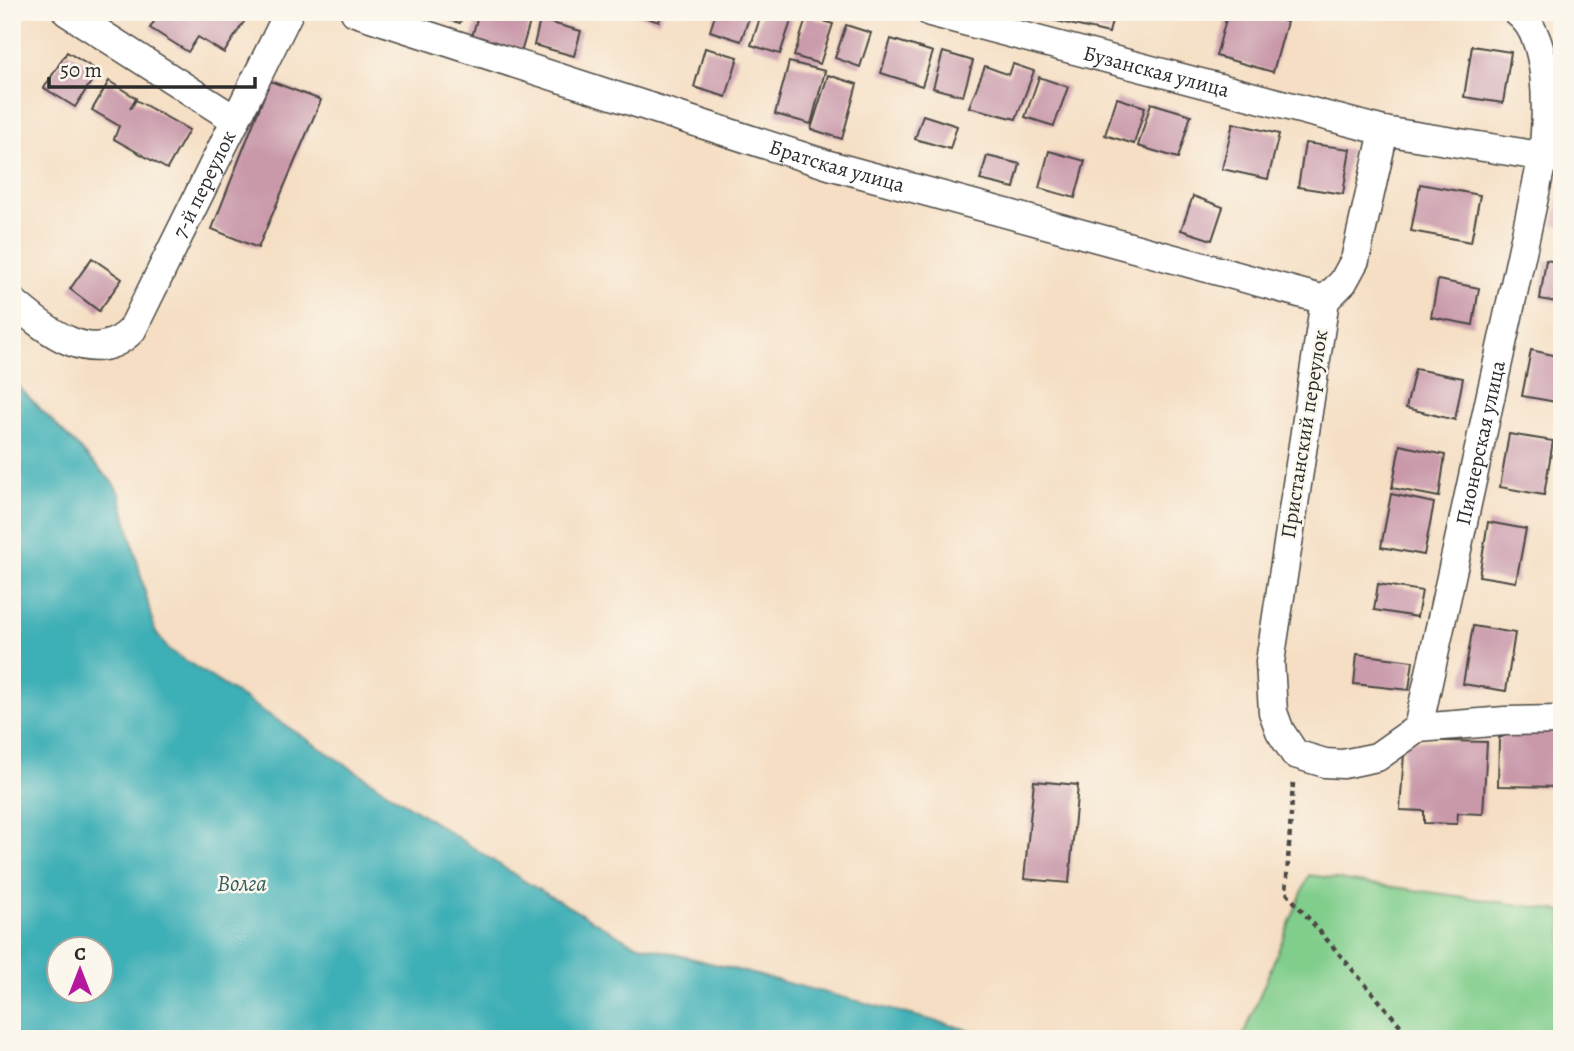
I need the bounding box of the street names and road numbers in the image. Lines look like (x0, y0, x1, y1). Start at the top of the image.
street label: Бузанская улица (1080, 39, 1233, 104)
street label: 7-й переулок (166, 125, 243, 243)
street label: Братская улица (766, 133, 908, 199)
street label: Пристанский переулок (1274, 328, 1334, 540)
street label: Пионерская улица (1449, 357, 1512, 528)

